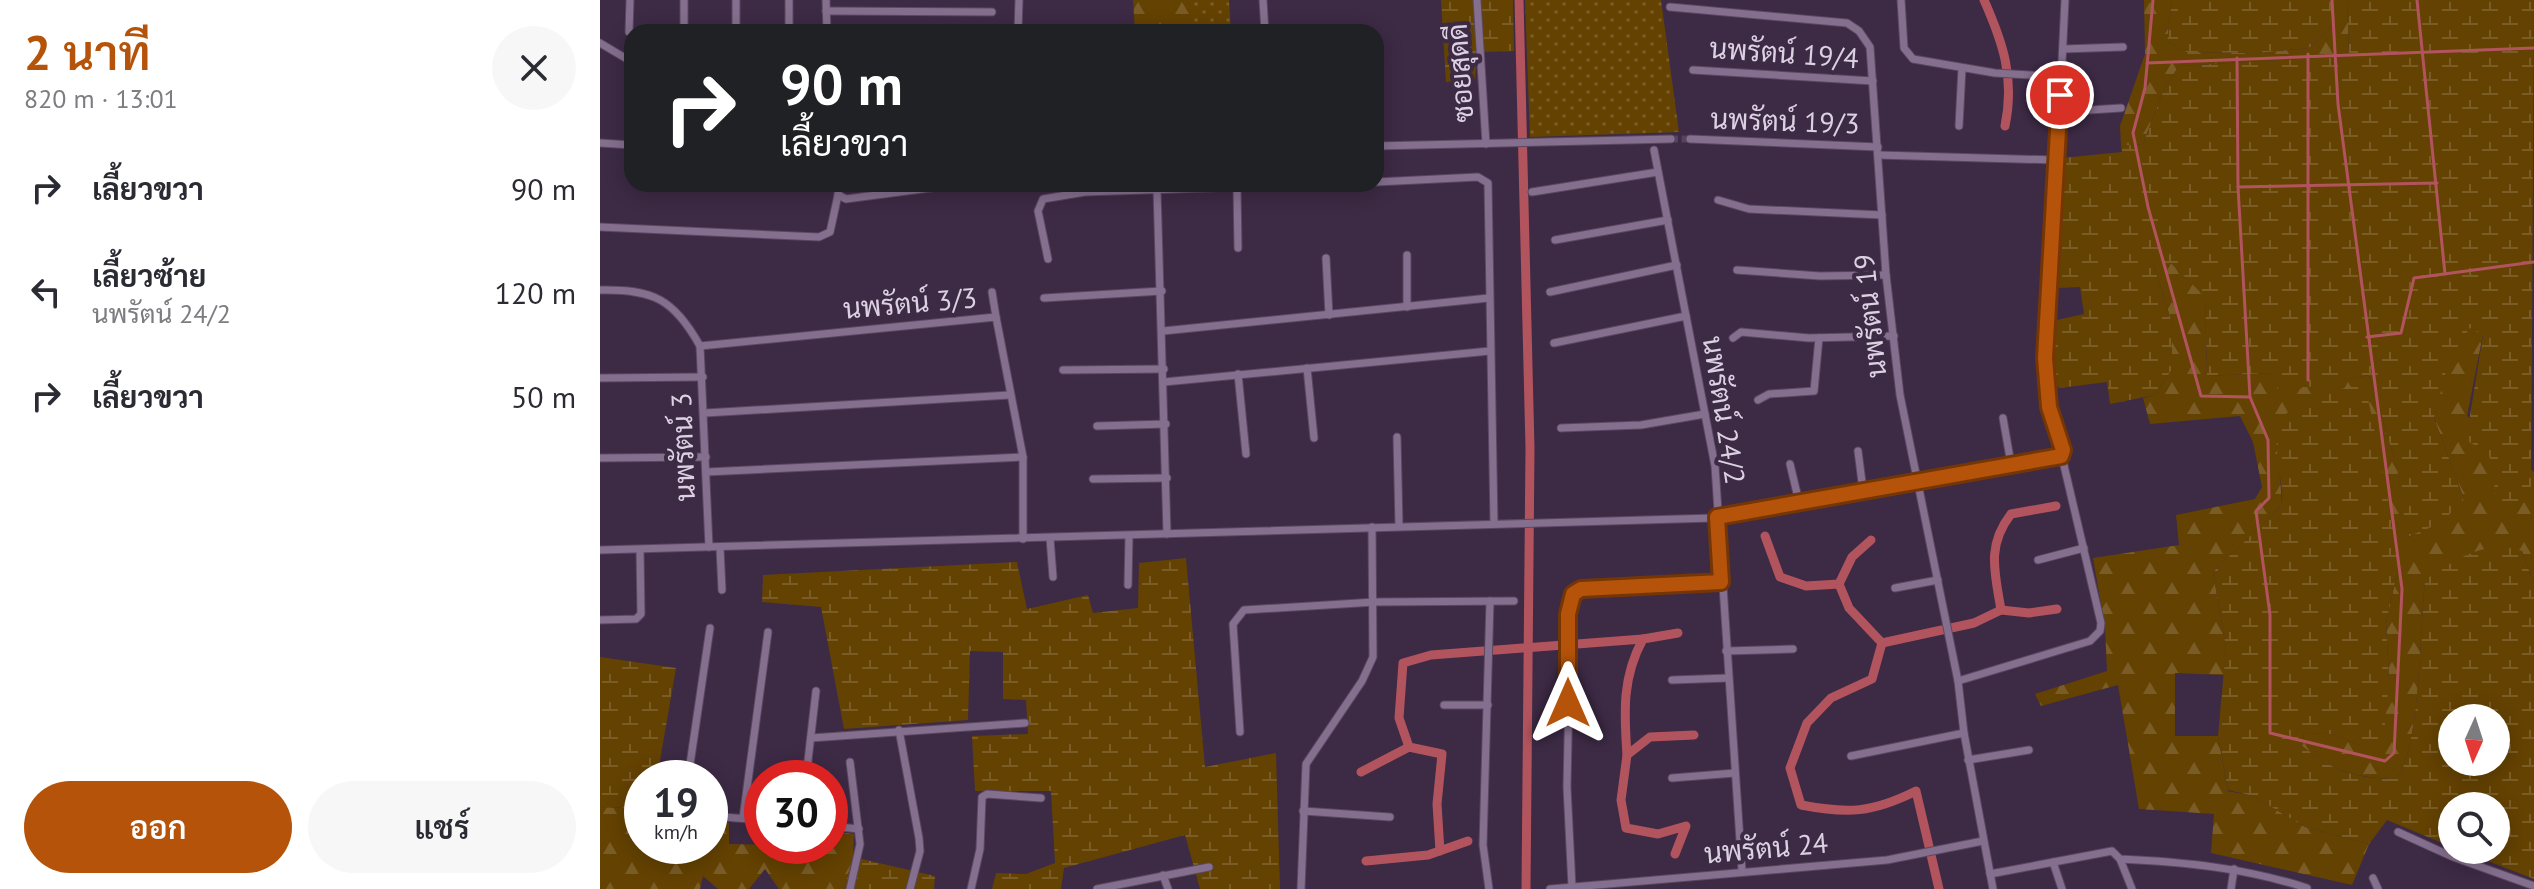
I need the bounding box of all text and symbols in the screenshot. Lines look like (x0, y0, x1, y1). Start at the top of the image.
text: 2 นาที (24, 21, 151, 83)
street label: ซอยสุดดี (1438, 22, 1483, 124)
button: close (492, 26, 576, 110)
street label: นพรัตน์ 19/4 (1708, 29, 1860, 76)
text: 90 m (780, 48, 903, 120)
icon: right (648, 56, 752, 160)
pin (2026, 61, 2094, 129)
icon: arrive (2038, 73, 2082, 117)
text: 820 m · 13:01 (24, 82, 178, 115)
street label: นพรัตน์ 19/3 (1710, 99, 1860, 142)
text: เลี้ยวขวา (780, 119, 908, 166)
icon: right (24, 166, 68, 210)
text: เลี้ยวขวา (92, 169, 204, 208)
text: 90 m (511, 169, 576, 208)
street label: นพรัตน์ 19 (1845, 252, 1894, 380)
text: เลี้ยวซ้าย (92, 256, 206, 295)
icon: left (24, 270, 68, 314)
text: 120 m (495, 273, 576, 312)
street label: นพรัตน์ 3/3 (841, 278, 978, 327)
text: นพรัตน์ 24/2 (92, 297, 231, 330)
street label: นพรัตน์ 24/2 (1695, 333, 1754, 487)
icon: right (24, 374, 68, 418)
text: เลี้ยวขวา (92, 377, 204, 416)
text: 50 m (511, 377, 576, 416)
street label: นพรัตน์ 3 (662, 392, 703, 502)
position arrow (1526, 661, 1610, 745)
north arrow (2438, 704, 2510, 776)
map controls (2438, 704, 2510, 864)
speed limit sign: 30 (744, 760, 848, 864)
text: 19 (653, 776, 699, 828)
button: ออก (24, 781, 292, 873)
button: แชร์ (308, 781, 576, 873)
button: search (2438, 792, 2510, 864)
text: km/h (654, 819, 698, 845)
street label: นพรัตน์ 24 (1702, 824, 1830, 871)

